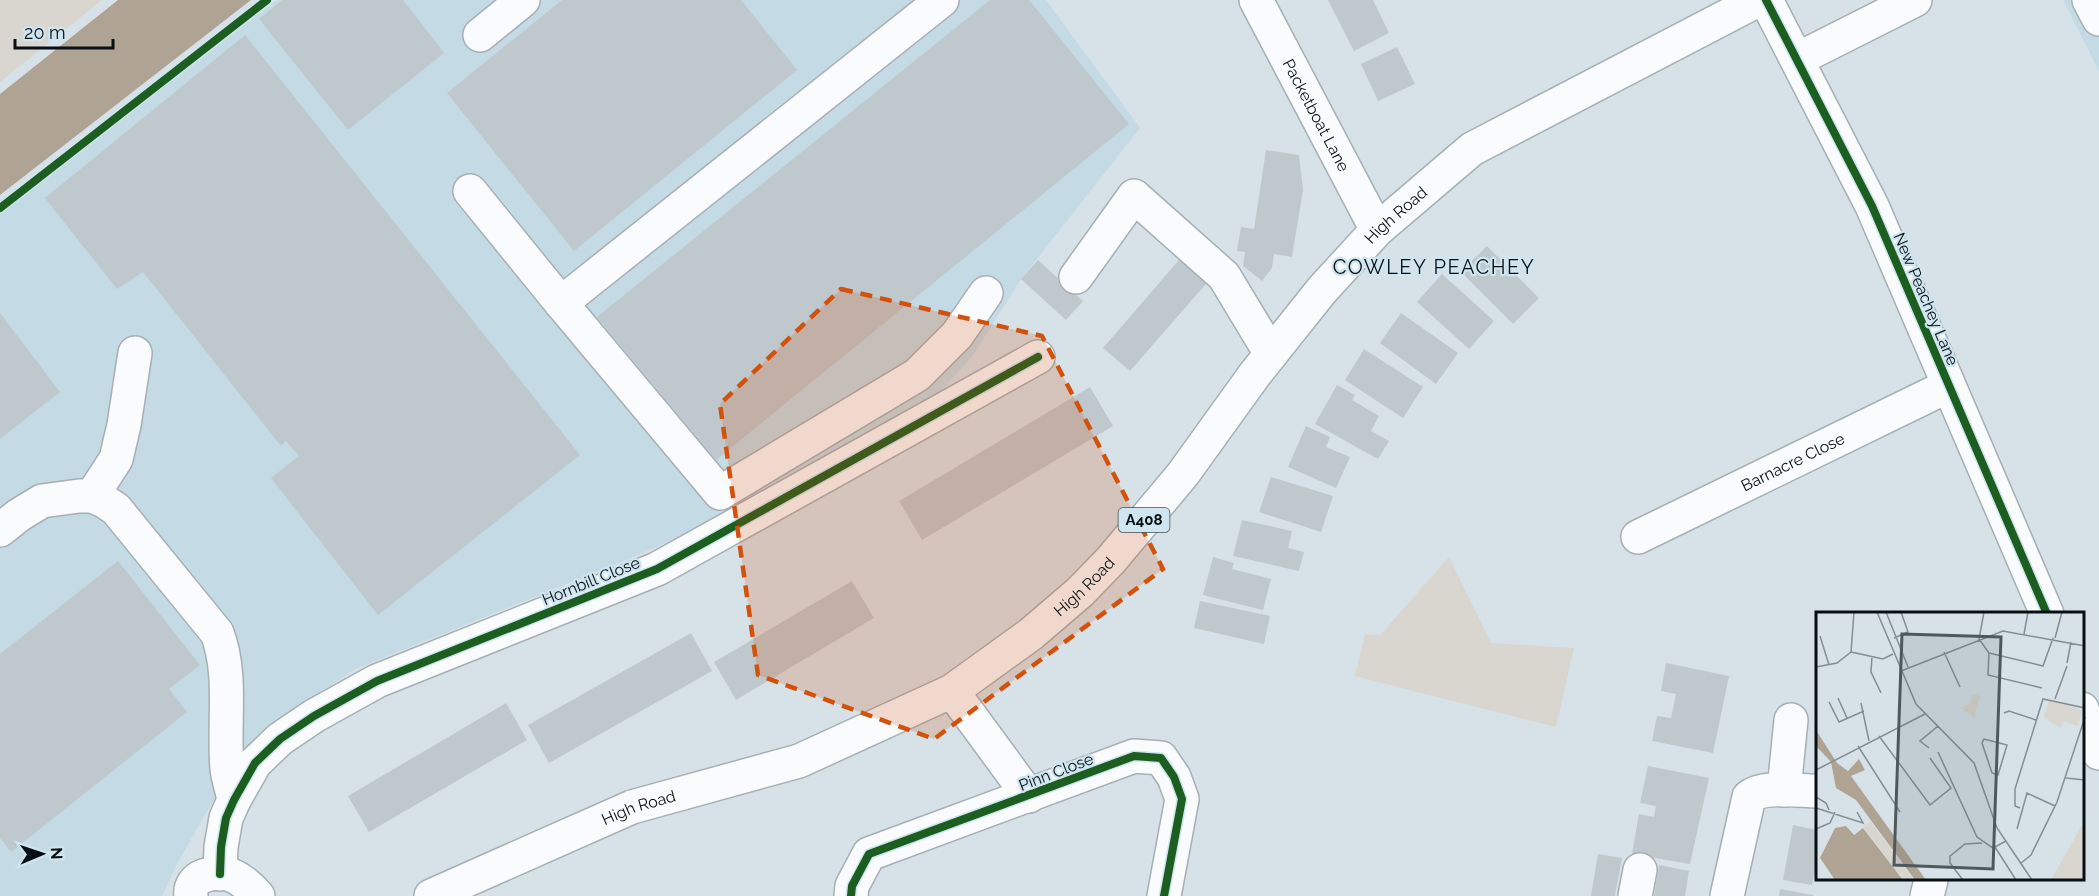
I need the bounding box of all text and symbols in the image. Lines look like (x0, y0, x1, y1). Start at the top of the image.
scale bar (15, 12, 112, 50)
text: 20 m (24, 22, 66, 43)
street label: Packetboat Lane (1279, 56, 1354, 175)
street label: High Road (1360, 182, 1431, 247)
street label: New Peachey Lane (1889, 230, 1963, 368)
district label: COWLEY PEACHEY (1333, 255, 1535, 279)
street label: Barnacre Close (1738, 428, 1847, 495)
road number: A408 (1118, 508, 1170, 532)
street label: Hornbill Close (539, 553, 643, 609)
street label: High Road (1050, 553, 1118, 620)
inset map (1816, 612, 2084, 881)
street label: Pinn Close (1016, 749, 1096, 795)
street label: High Road (599, 786, 678, 829)
north arrow (12, 824, 72, 884)
text: N (47, 847, 66, 860)

